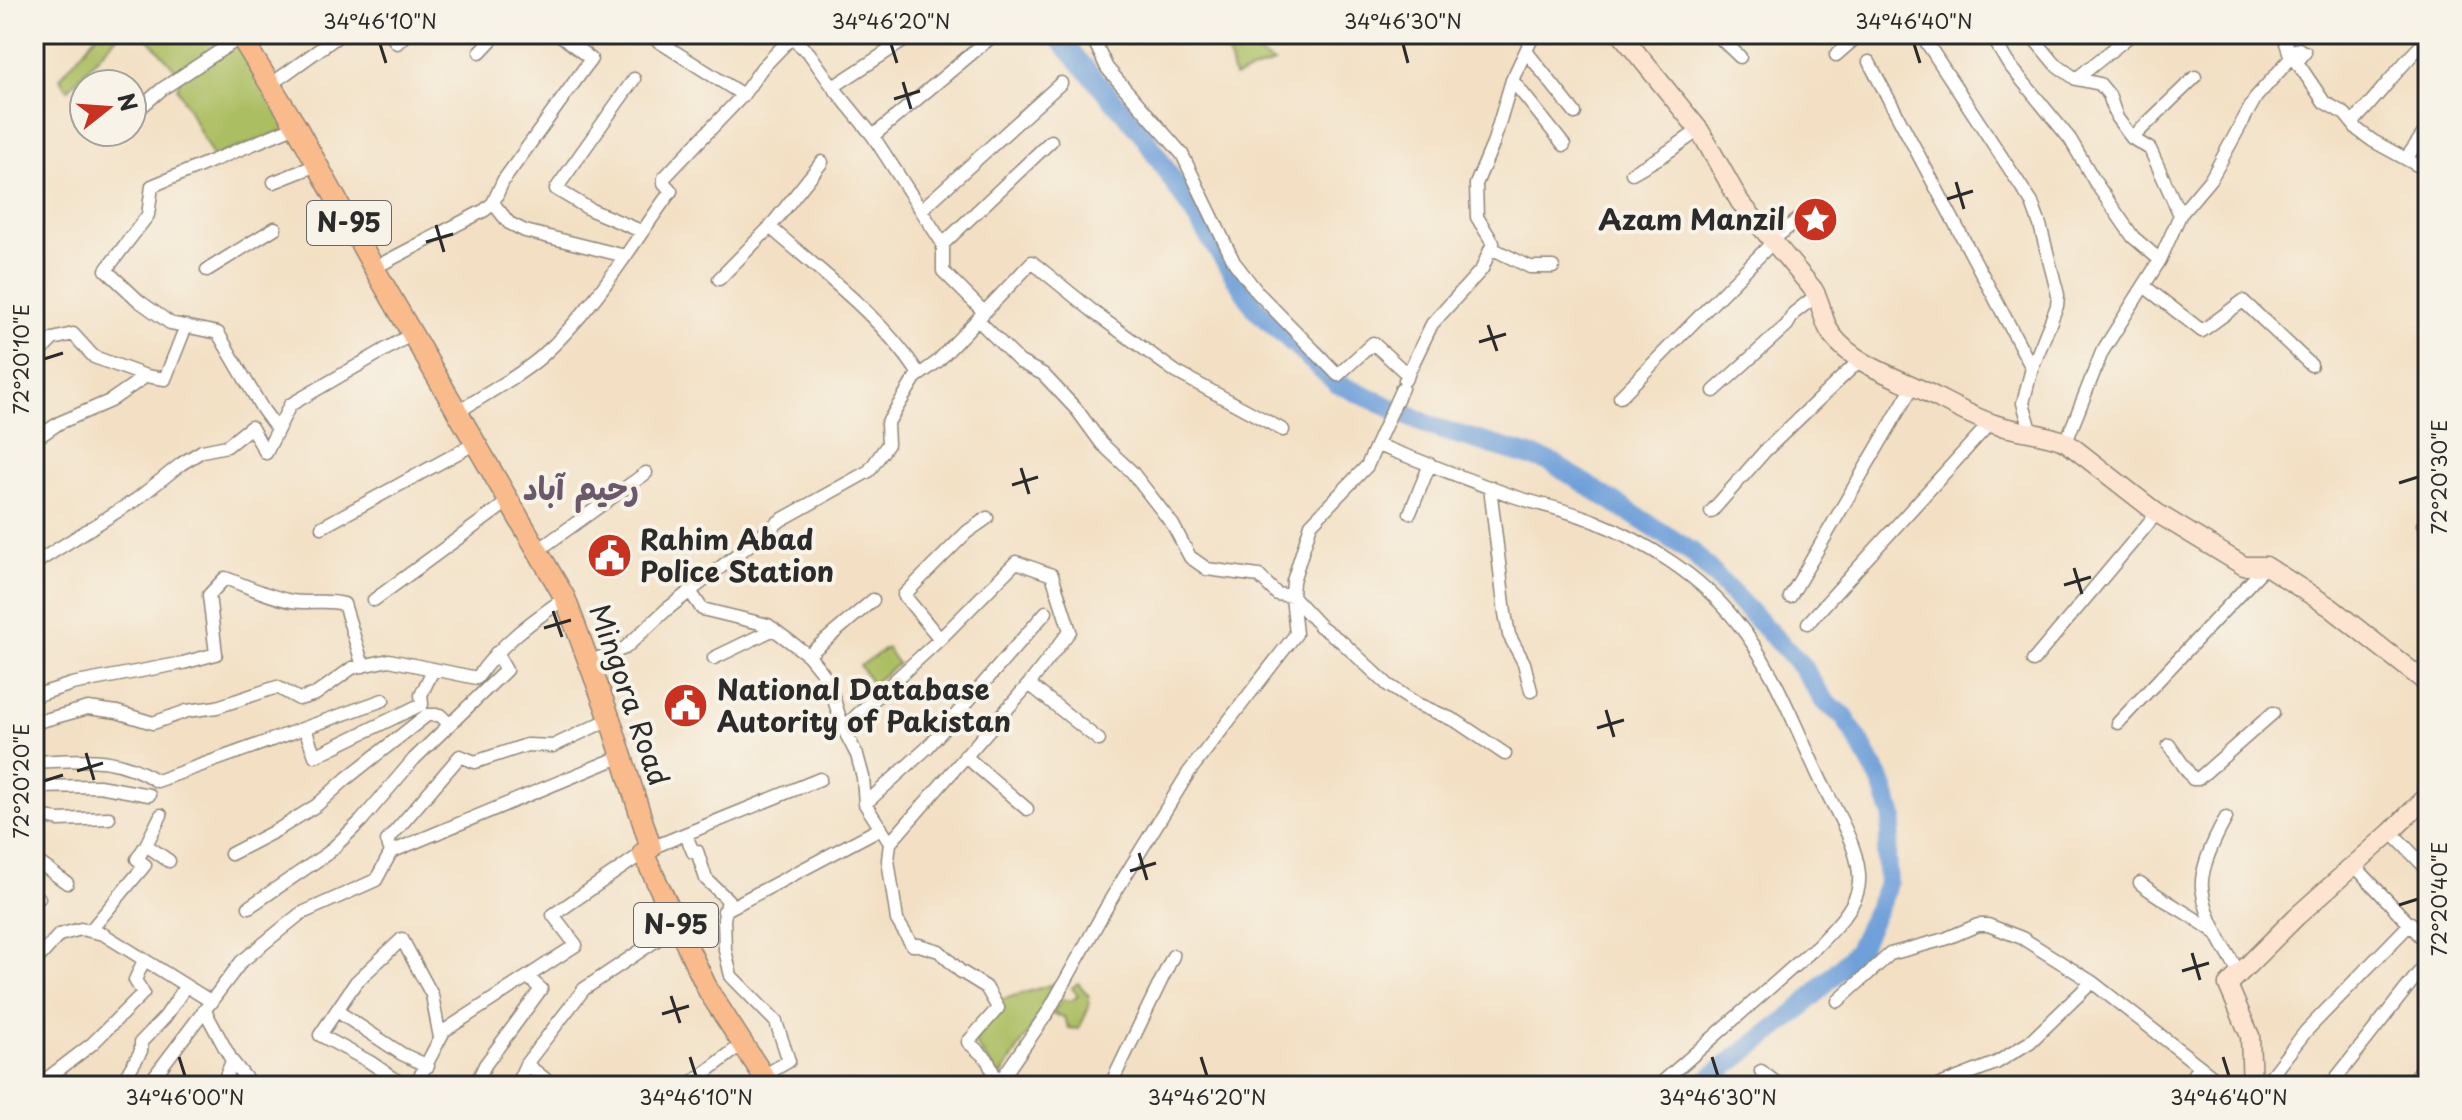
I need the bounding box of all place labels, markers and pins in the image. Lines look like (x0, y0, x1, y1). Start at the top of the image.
place icon: Azam Manzil (1792, 196, 1840, 244)
place label: Azam Manzil (1598, 197, 1785, 240)
place label: Rahim Abad Police Station (640, 517, 834, 592)
public building icon: Rahim Abad Police Station (585, 532, 633, 580)
place label: National Database Autority of Pakistan (717, 667, 1011, 742)
public building icon: National Database Autority of Pakistan (662, 682, 710, 730)

